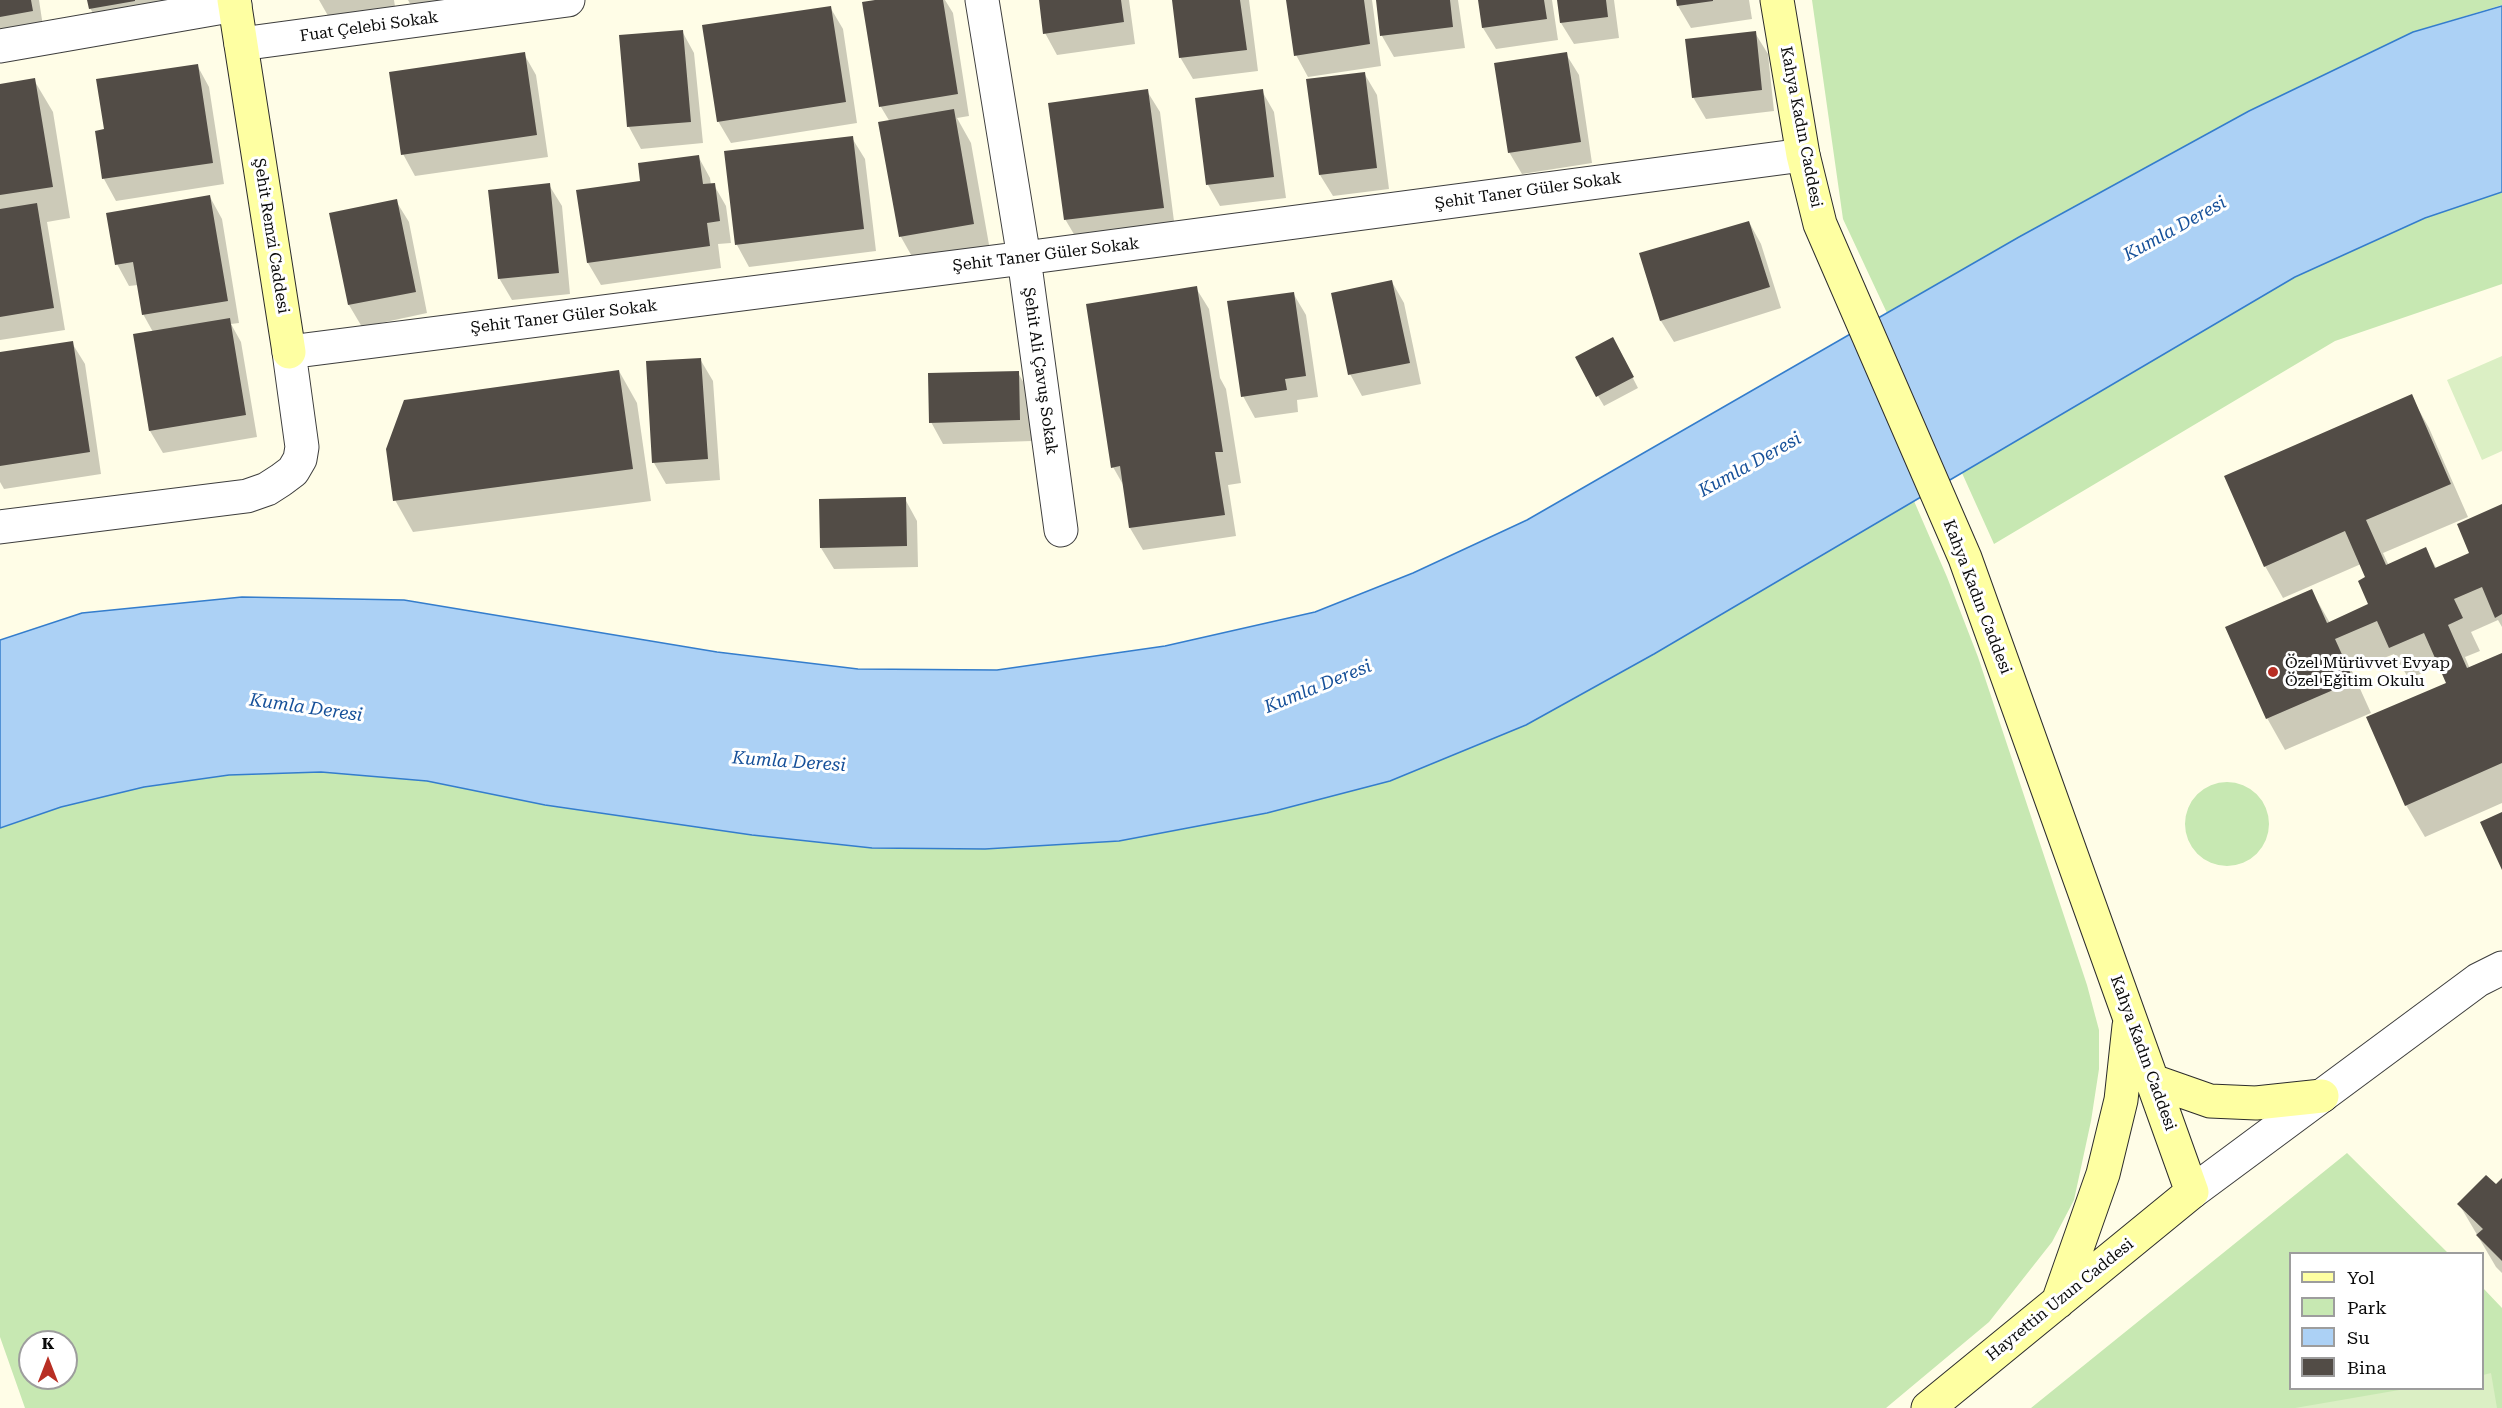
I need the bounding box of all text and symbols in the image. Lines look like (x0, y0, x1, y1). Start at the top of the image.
street label: Fuat Çelebi Sokak (298, 8, 440, 46)
street label: Kahya Kadın Caddesi (1776, 45, 1826, 209)
street label: Şehit Remzi Caddesi (249, 157, 293, 315)
street label: Şehit Taner Güler Sokak (1434, 168, 1622, 214)
water label: Kumla Deresi (2120, 192, 2230, 266)
street label: Şehit Taner Güler Sokak (952, 234, 1140, 276)
street label: Şehit Ali Çavuş Sokak (1019, 286, 1061, 456)
street label: Şehit Taner Güler Sokak (470, 296, 658, 338)
water label: Kumla Deresi (1695, 428, 1805, 502)
street label: Kahya Kadın Caddesi (1939, 517, 2015, 677)
place label: Özel Mürüvvet Evyap Özel Eğitim Okulu (2285, 653, 2450, 691)
water label: Kumla Deresi (1261, 656, 1375, 718)
marker: Özel Mürüvvet Evyap Özel Eğitim Okulu (2266, 665, 2280, 679)
water label: Kumla Deresi (248, 689, 364, 727)
water label: Kumla Deresi (731, 747, 847, 777)
street label: Kahya Kadın Caddesi (2106, 973, 2180, 1133)
street label: Hayrettin Uzun Caddesi (1982, 1235, 2138, 1365)
legend (2289, 1252, 2484, 1390)
text: Yol (2347, 1267, 2375, 1288)
text: Park (2347, 1297, 2387, 1318)
text: Su (2347, 1327, 2369, 1348)
north arrow (18, 1330, 78, 1390)
text: K (42, 1334, 54, 1353)
text: Bina (2347, 1357, 2386, 1378)

